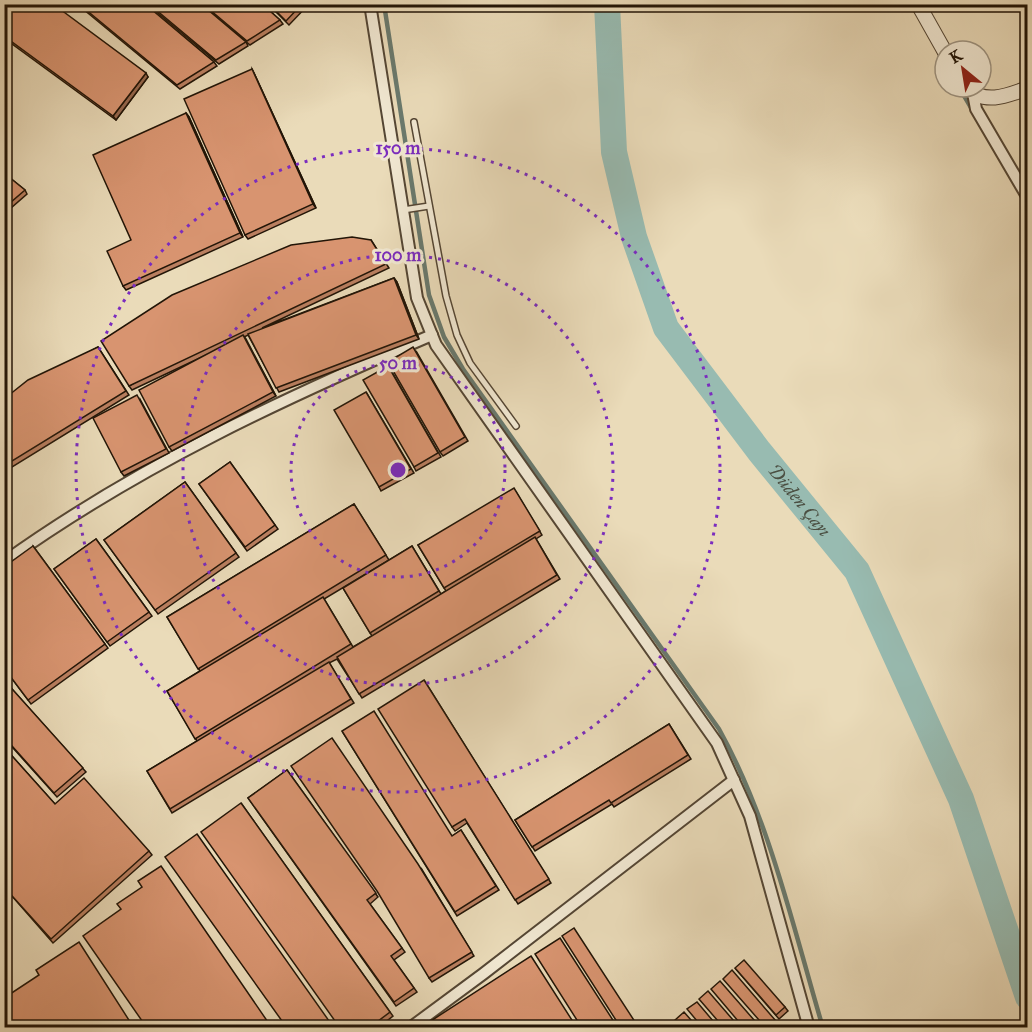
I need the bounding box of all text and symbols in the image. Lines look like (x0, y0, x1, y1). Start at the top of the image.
north arrow (933, 39, 993, 99)
text: K (946, 45, 966, 68)
text: 150 m (376, 137, 421, 159)
text: 100 m (375, 244, 422, 266)
text: 50 m (379, 352, 418, 374)
centre of rings (388, 460, 408, 480)
water label: Düden Çayı (763, 460, 835, 541)

